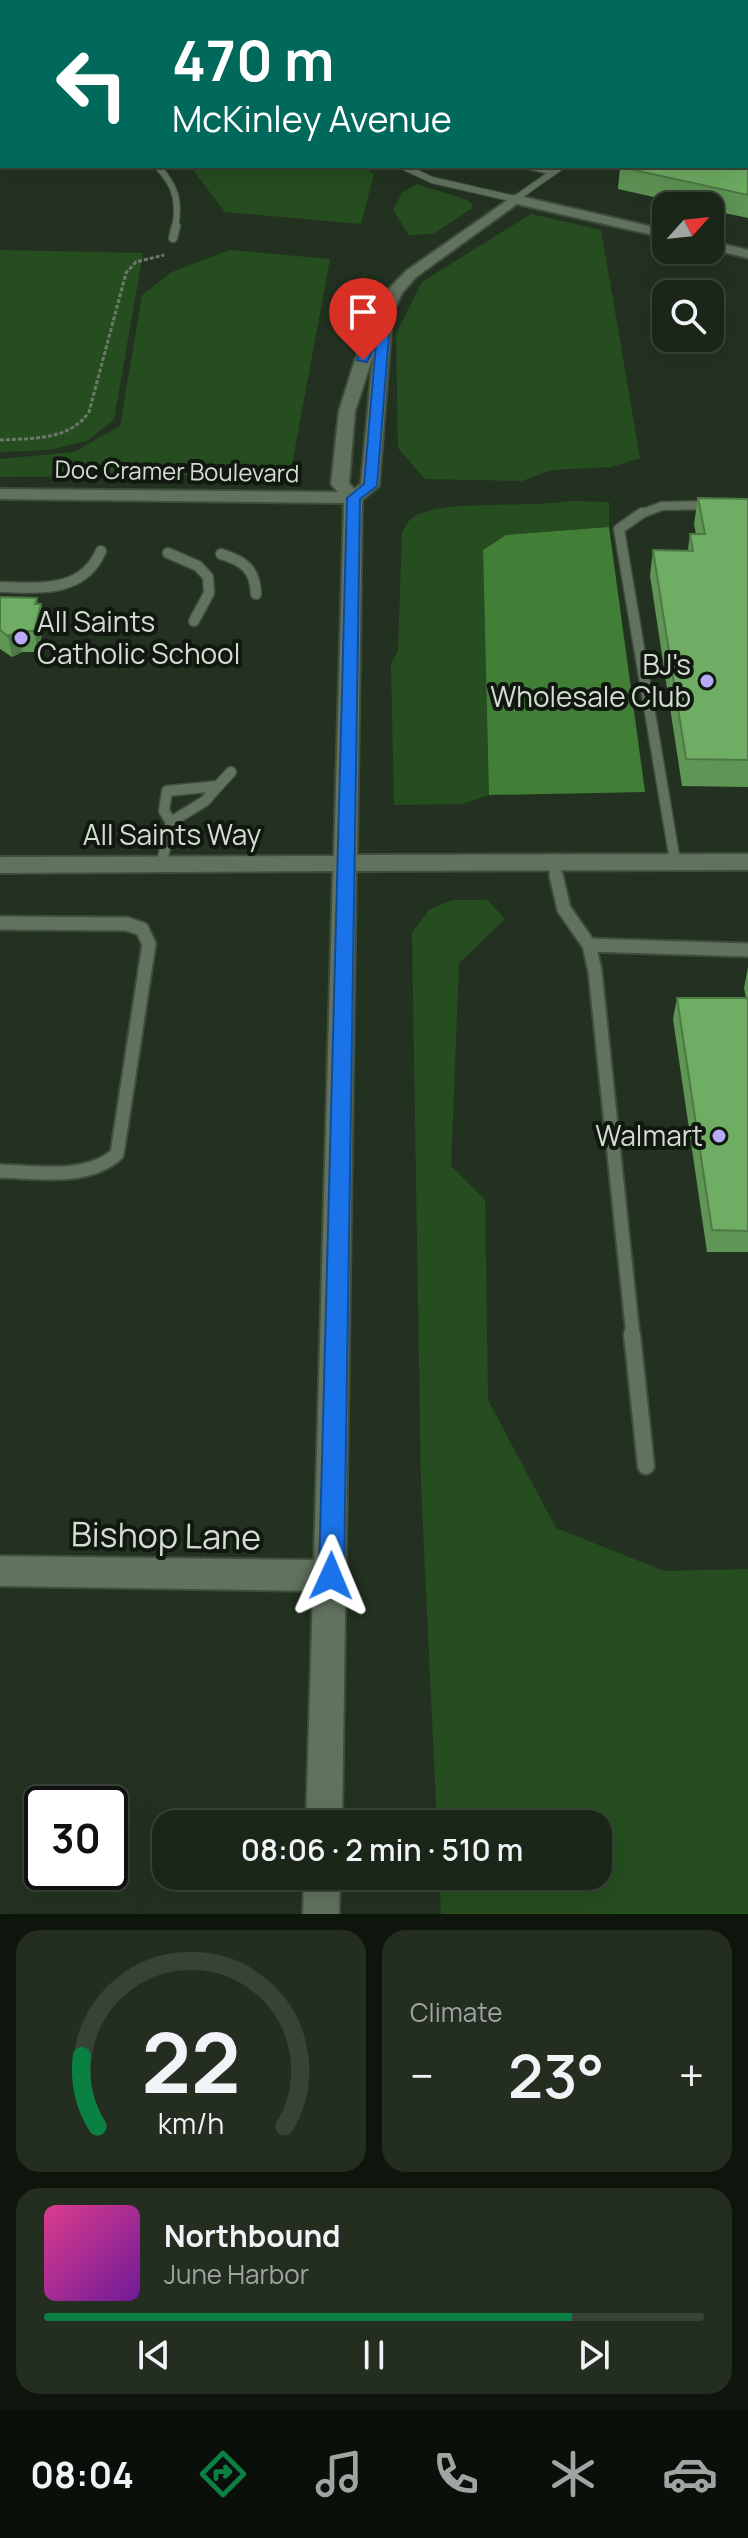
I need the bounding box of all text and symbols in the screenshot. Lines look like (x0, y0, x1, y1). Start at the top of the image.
text: 470 m (172, 21, 334, 98)
icon: left (40, 32, 144, 136)
text: McKinley Avenue (172, 94, 452, 143)
north arrow (652, 192, 724, 264)
map controls (652, 192, 724, 352)
pin (329, 278, 397, 360)
button: search (652, 280, 724, 352)
icon: arrive (341, 290, 385, 334)
street label: Doc Cramer Boulevard (54, 452, 300, 489)
place label: All Saints Catholic School (37, 602, 240, 672)
marker: All Saints Catholic School (12, 629, 30, 647)
place label: BJ's Wholesale Club (490, 645, 691, 715)
marker: BJ's Wholesale Club (698, 672, 716, 690)
street label: All Saints Way (83, 815, 261, 853)
place label: Walmart (595, 1116, 703, 1154)
marker: Walmart (710, 1127, 728, 1145)
street label: Bishop Lane (71, 1510, 261, 1560)
position arrow (289, 1534, 373, 1618)
speed limit sign: 30 (24, 1786, 128, 1890)
text: 08:06 · 2 min · 510 m (241, 1829, 523, 1870)
text: Climate (410, 1994, 502, 2030)
text: 22 (141, 2004, 241, 2118)
text: 23° (508, 2034, 604, 2116)
text: − (410, 2045, 434, 2105)
text: + (679, 2045, 704, 2105)
text: km/h (158, 2104, 224, 2143)
text: Northbound (164, 2215, 341, 2256)
text: June Harbor (164, 2256, 309, 2292)
icon: previous (132, 2333, 176, 2377)
icon: pause (352, 2333, 396, 2377)
icon: next (572, 2333, 616, 2377)
icon: directions (195, 2446, 251, 2502)
icon: music (311, 2446, 367, 2502)
icon: phone (428, 2446, 484, 2502)
icon: climate (545, 2446, 601, 2502)
icon: car (662, 2446, 718, 2502)
text: 08:04 (30, 2450, 134, 2499)

